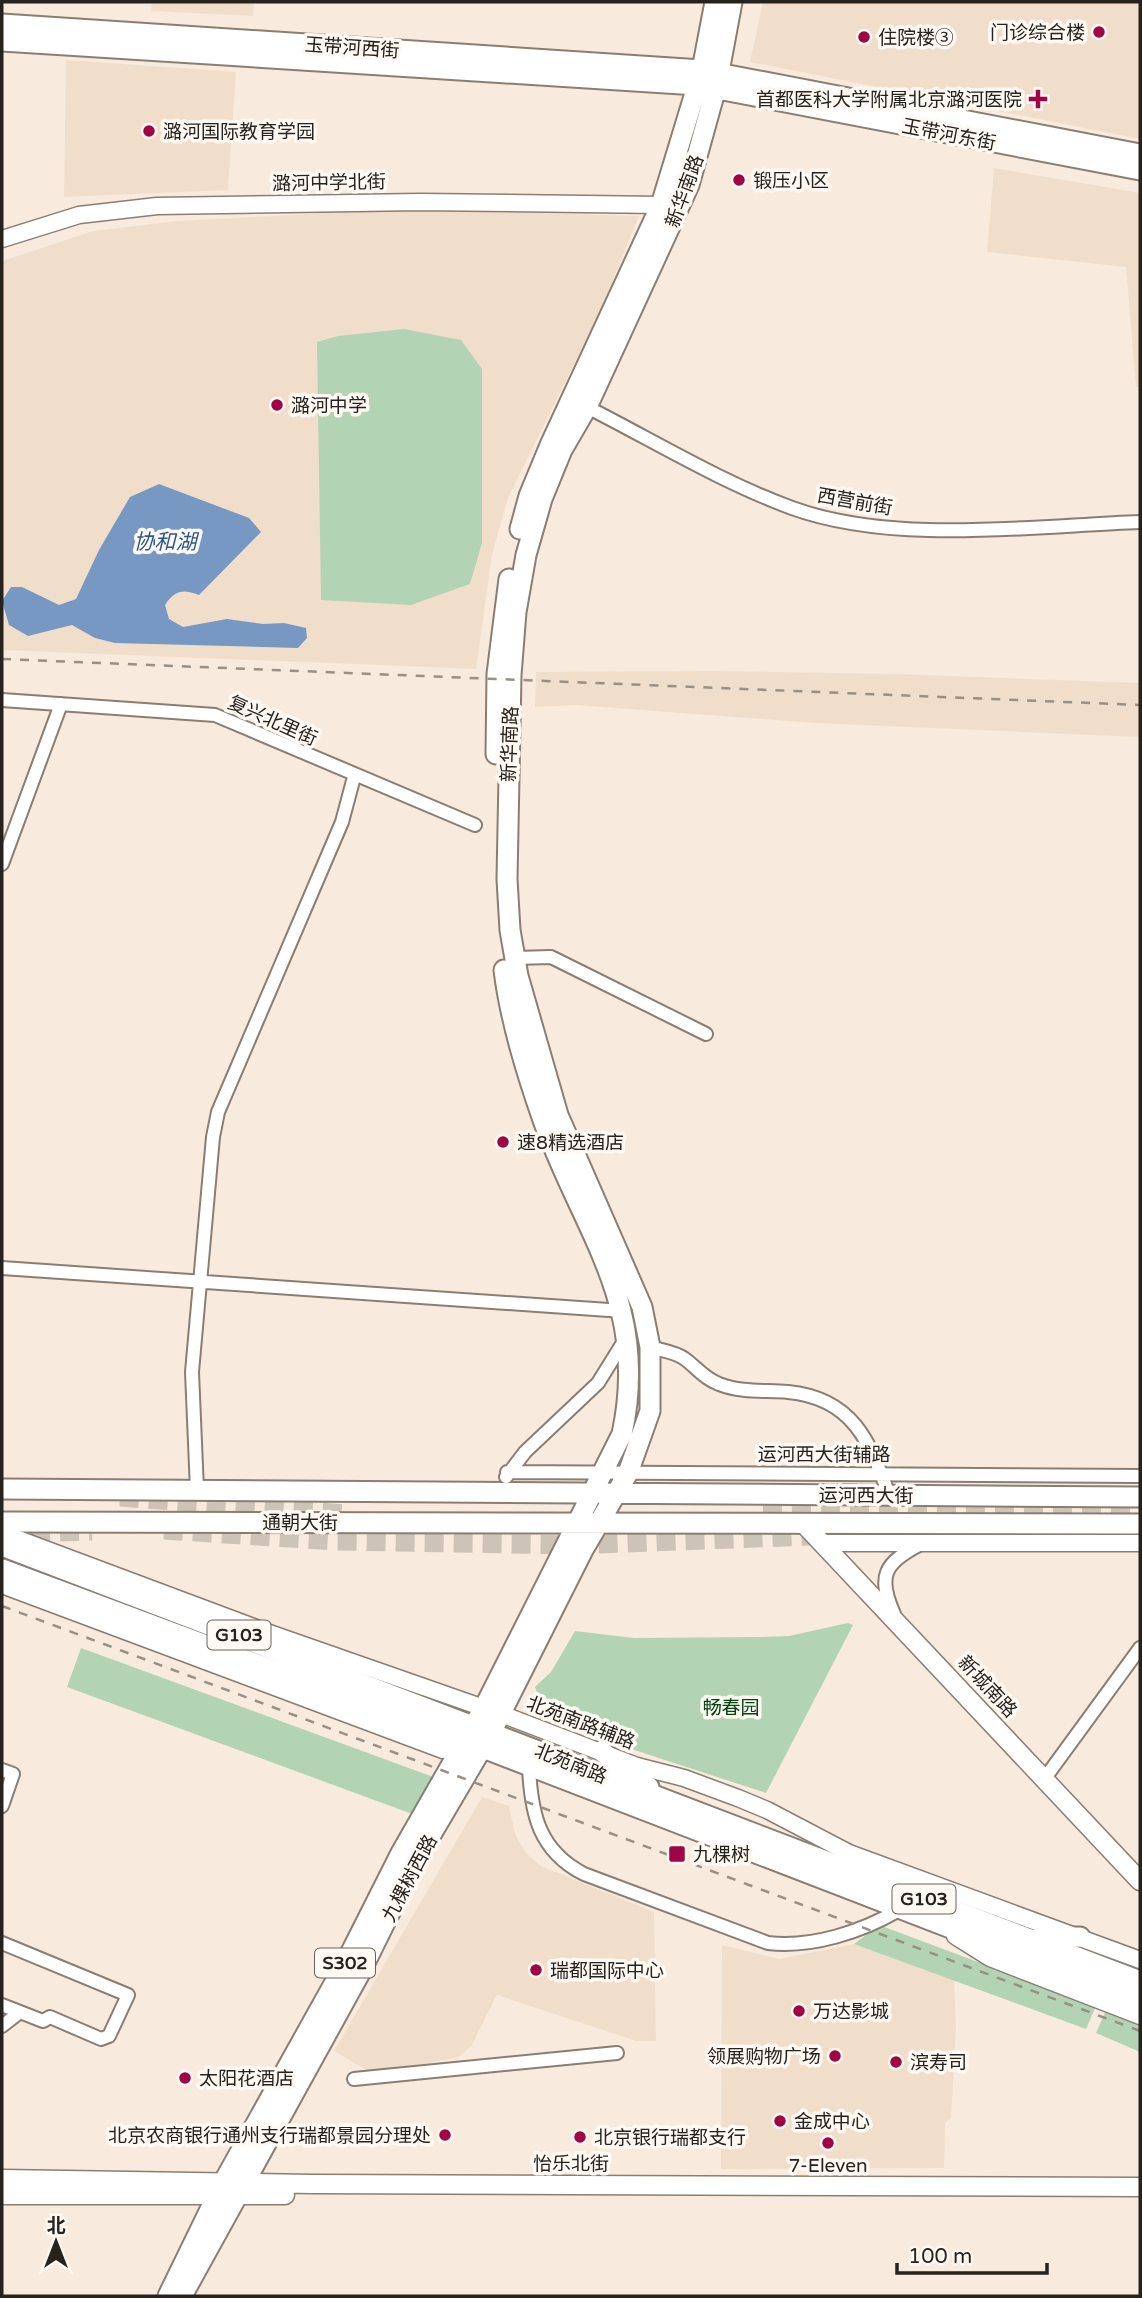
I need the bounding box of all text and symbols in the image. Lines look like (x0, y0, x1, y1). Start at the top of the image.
place label: 门诊综合楼 (990, 22, 1085, 44)
marker: 门诊综合楼 (1091, 24, 1107, 40)
place label: 住院楼③ (878, 27, 954, 49)
marker: 住院楼③ (856, 29, 872, 45)
street label: 玉带河西街 (304, 34, 400, 62)
place label: 首都医科大学附属北京潞河医院 (756, 89, 1022, 111)
marker: 首都医科大学附属北京潞河医院 (1028, 89, 1048, 109)
street label: 玉带河东街 (900, 115, 998, 155)
place label: 潞河国际教育学园 (163, 121, 315, 143)
marker: 潞河国际教育学园 (141, 123, 157, 139)
street label: 新华南路 (662, 152, 708, 231)
place label: 锻压小区 (753, 170, 829, 192)
street label: 潞河中学北街 (272, 171, 386, 195)
marker: 锻压小区 (731, 172, 747, 188)
place label: 潞河中学 (291, 395, 367, 417)
marker: 潞河中学 (269, 397, 285, 413)
street label: 西营前街 (815, 485, 894, 519)
water label: 协和湖 (134, 530, 199, 555)
street label: 复兴北里街 (225, 692, 320, 750)
street label: 新华南路 (498, 706, 522, 782)
place label: 速8精选酒店 (517, 1132, 624, 1154)
marker: 速8精选酒店 (495, 1134, 511, 1150)
street label: 运河西大街辅路 (757, 1444, 891, 1466)
street label: 运河西大街 (818, 1485, 914, 1507)
street label: 通朝大街 (262, 1512, 338, 1534)
road number: G103 (208, 1620, 270, 1650)
street label: 新城南路 (953, 1651, 1021, 1722)
street label: 北苑南路辅路 (523, 1692, 638, 1754)
park label: 畅春园 (702, 1697, 760, 1719)
street label: 北苑南路 (531, 1739, 610, 1788)
street label: 九棵树西路 (378, 1831, 442, 1926)
marker: 九棵树 (667, 1844, 687, 1864)
place label: 九棵树 (693, 1844, 750, 1866)
road number: G103 (892, 1884, 956, 1913)
road number: S302 (315, 1949, 375, 1978)
place label: 瑞都国际中心 (550, 1960, 664, 1982)
marker: 瑞都国际中心 (528, 1962, 544, 1978)
place label: 万达影城 (813, 2001, 889, 2023)
marker: 万达影城 (791, 2003, 807, 2019)
place label: 领展购物广场 (707, 2046, 821, 2068)
marker: 领展购物广场 (827, 2048, 843, 2064)
place label: 滨寿司 (910, 2052, 967, 2074)
marker: 滨寿司 (888, 2054, 904, 2070)
place label: 太阳花酒店 (199, 2068, 294, 2090)
marker: 太阳花酒店 (177, 2070, 193, 2086)
place label: 金成中心 (794, 2111, 870, 2133)
marker: 金成中心 (772, 2113, 788, 2129)
place label: 北京农商银行通州支行瑞都景园分理处 (108, 2125, 431, 2147)
marker: 北京农商银行通州支行瑞都景园分理处 (437, 2127, 453, 2143)
place label: 北京银行瑞都支行 (594, 2127, 746, 2149)
marker: 北京银行瑞都支行 (572, 2129, 588, 2145)
marker: 7-Eleven (820, 2135, 836, 2151)
street label: 怡乐北街 (533, 2153, 609, 2175)
place label: 7-Eleven (788, 2155, 868, 2177)
north arrow (21, 2207, 91, 2277)
text: 北 (46, 2215, 66, 2237)
scale bar (897, 2232, 1048, 2276)
text: 100 m (908, 2244, 972, 2269)

